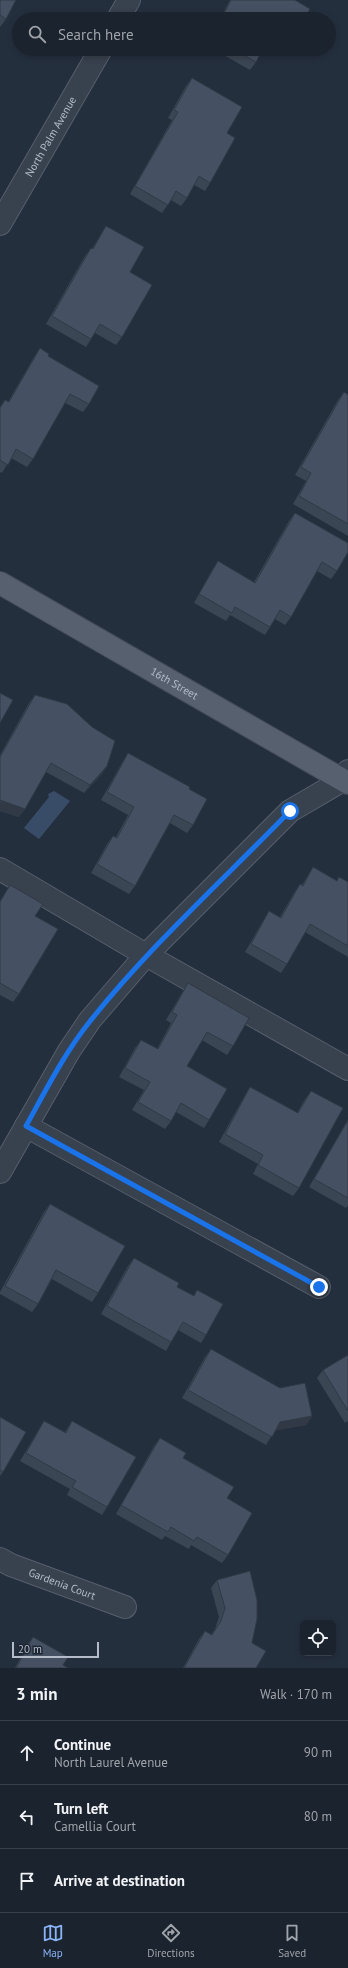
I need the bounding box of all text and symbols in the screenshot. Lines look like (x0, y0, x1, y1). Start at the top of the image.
search box (12, 12, 336, 56)
icon: search (26, 23, 48, 45)
text: Search here (58, 25, 134, 44)
street label: North Palm Avenue (22, 93, 79, 179)
street label: 16th Street (148, 664, 201, 703)
route start (281, 802, 299, 820)
route end (310, 1278, 328, 1296)
street label: Gardenia Court (27, 1565, 98, 1603)
map controls (300, 1620, 336, 1656)
button: locate (300, 1620, 336, 1656)
scale bar (12, 1640, 99, 1659)
text: 20 m (18, 1642, 42, 1656)
text: 3 min (16, 1683, 57, 1705)
text: Walk · 170 m (260, 1686, 332, 1703)
text: Continue (54, 1735, 111, 1754)
icon: ahead (16, 1742, 38, 1764)
text: 90 m (304, 1744, 332, 1761)
text: North Laurel Avenue (54, 1754, 168, 1771)
text: Turn left (54, 1799, 108, 1818)
icon: left (16, 1806, 38, 1828)
text: 80 m (304, 1808, 332, 1825)
text: Camellia Court (54, 1818, 136, 1835)
icon: arrive (16, 1870, 38, 1892)
text: Arrive at destination (54, 1871, 185, 1890)
tab: Map (42, 1922, 64, 1960)
tab: Directions (147, 1922, 195, 1960)
tab: Saved (278, 1922, 306, 1960)

